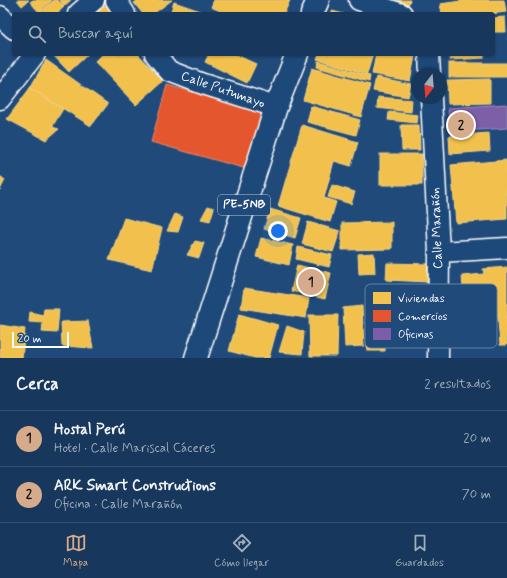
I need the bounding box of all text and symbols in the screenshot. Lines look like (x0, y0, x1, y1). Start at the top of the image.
search box (12, 12, 495, 56)
icon: search (26, 23, 48, 45)
text: Buscar aquí (58, 24, 133, 44)
street label: Calle Putumayo (179, 68, 267, 112)
north arrow (411, 68, 447, 104)
pin: 2 (448, 110, 474, 140)
street label: Calle Marañón (427, 187, 447, 269)
road number: PE-5NB (218, 195, 270, 215)
your location (268, 221, 288, 241)
pin: 1 (298, 267, 324, 297)
legend (365, 284, 497, 348)
text: Viviendas (398, 292, 445, 306)
text: Comercios (398, 310, 448, 324)
text: Oficinas (398, 328, 433, 342)
scale bar (12, 330, 69, 349)
text: 20 m (18, 332, 41, 346)
text: Cerca (16, 373, 59, 395)
text: 2 resultados (424, 376, 491, 393)
text: Hostal Perú (54, 420, 125, 440)
text: 1 (26, 430, 32, 447)
text: 20 m (463, 430, 491, 447)
text: Hotel · Calle Mariscal Cáceres (54, 440, 215, 457)
text: ARK Smart Constructions (54, 476, 216, 496)
text: 2 (26, 486, 32, 503)
text: 70 m (462, 486, 491, 503)
text: Oficina · Calle Marañón (54, 496, 182, 513)
tab: Mapa (63, 532, 88, 570)
tab: Cómo llegar (214, 532, 269, 570)
tab: Guardados (395, 532, 444, 570)

